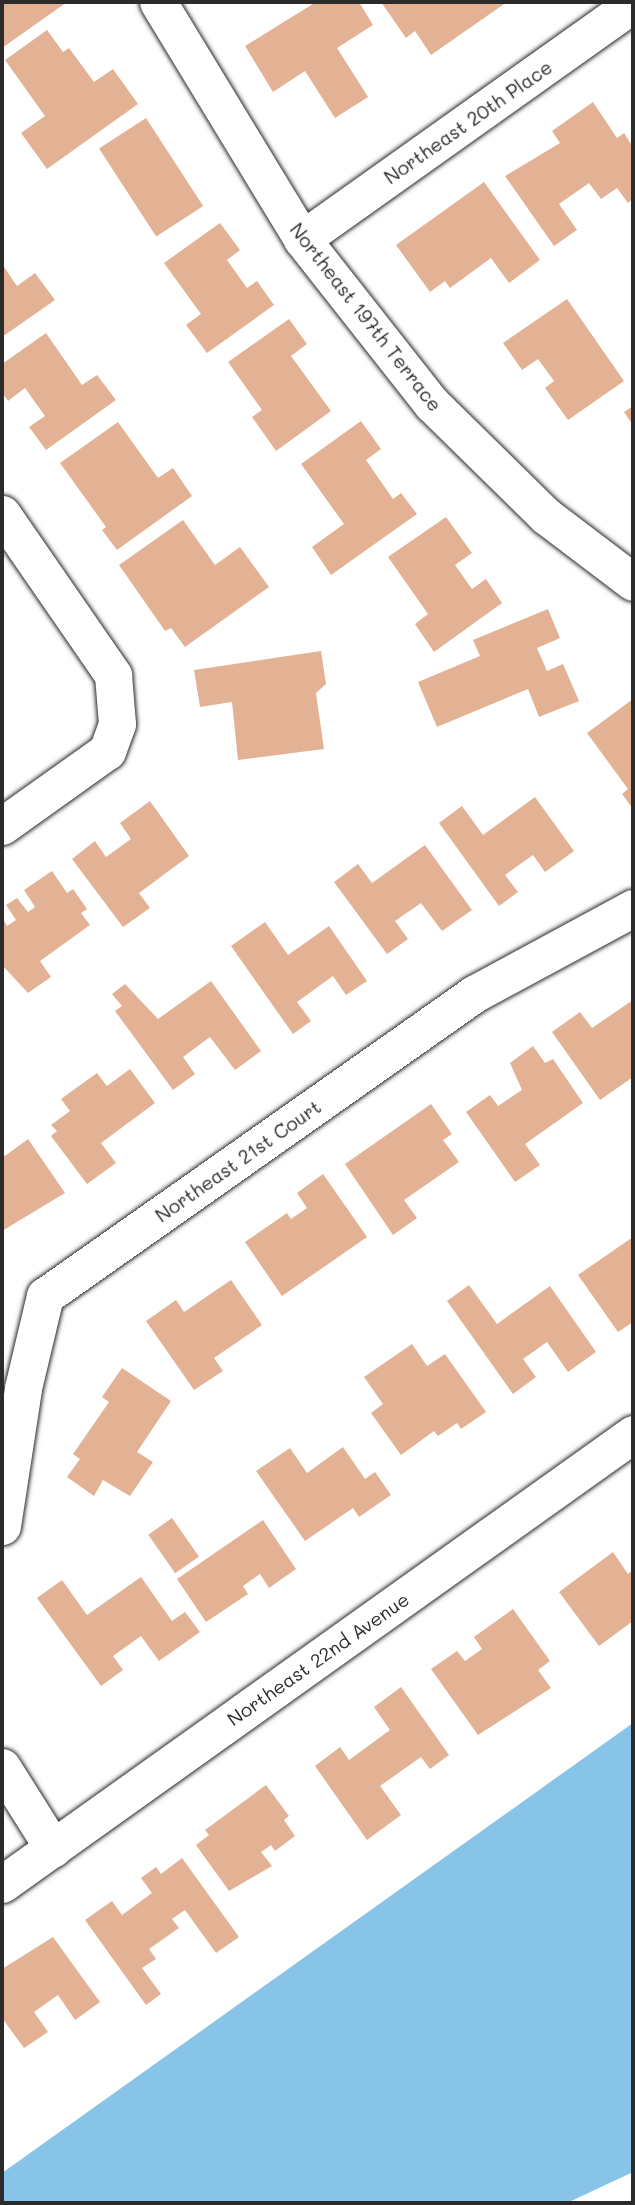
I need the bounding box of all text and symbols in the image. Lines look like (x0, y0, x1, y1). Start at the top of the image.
street label: Northeast 20th Place (380, 55, 556, 189)
street label: Northeast 197th Terrace (285, 218, 447, 416)
street label: Northeast 21st Court (151, 1095, 325, 1227)
street label: Northeast 22nd Avenue (223, 1588, 413, 1730)

